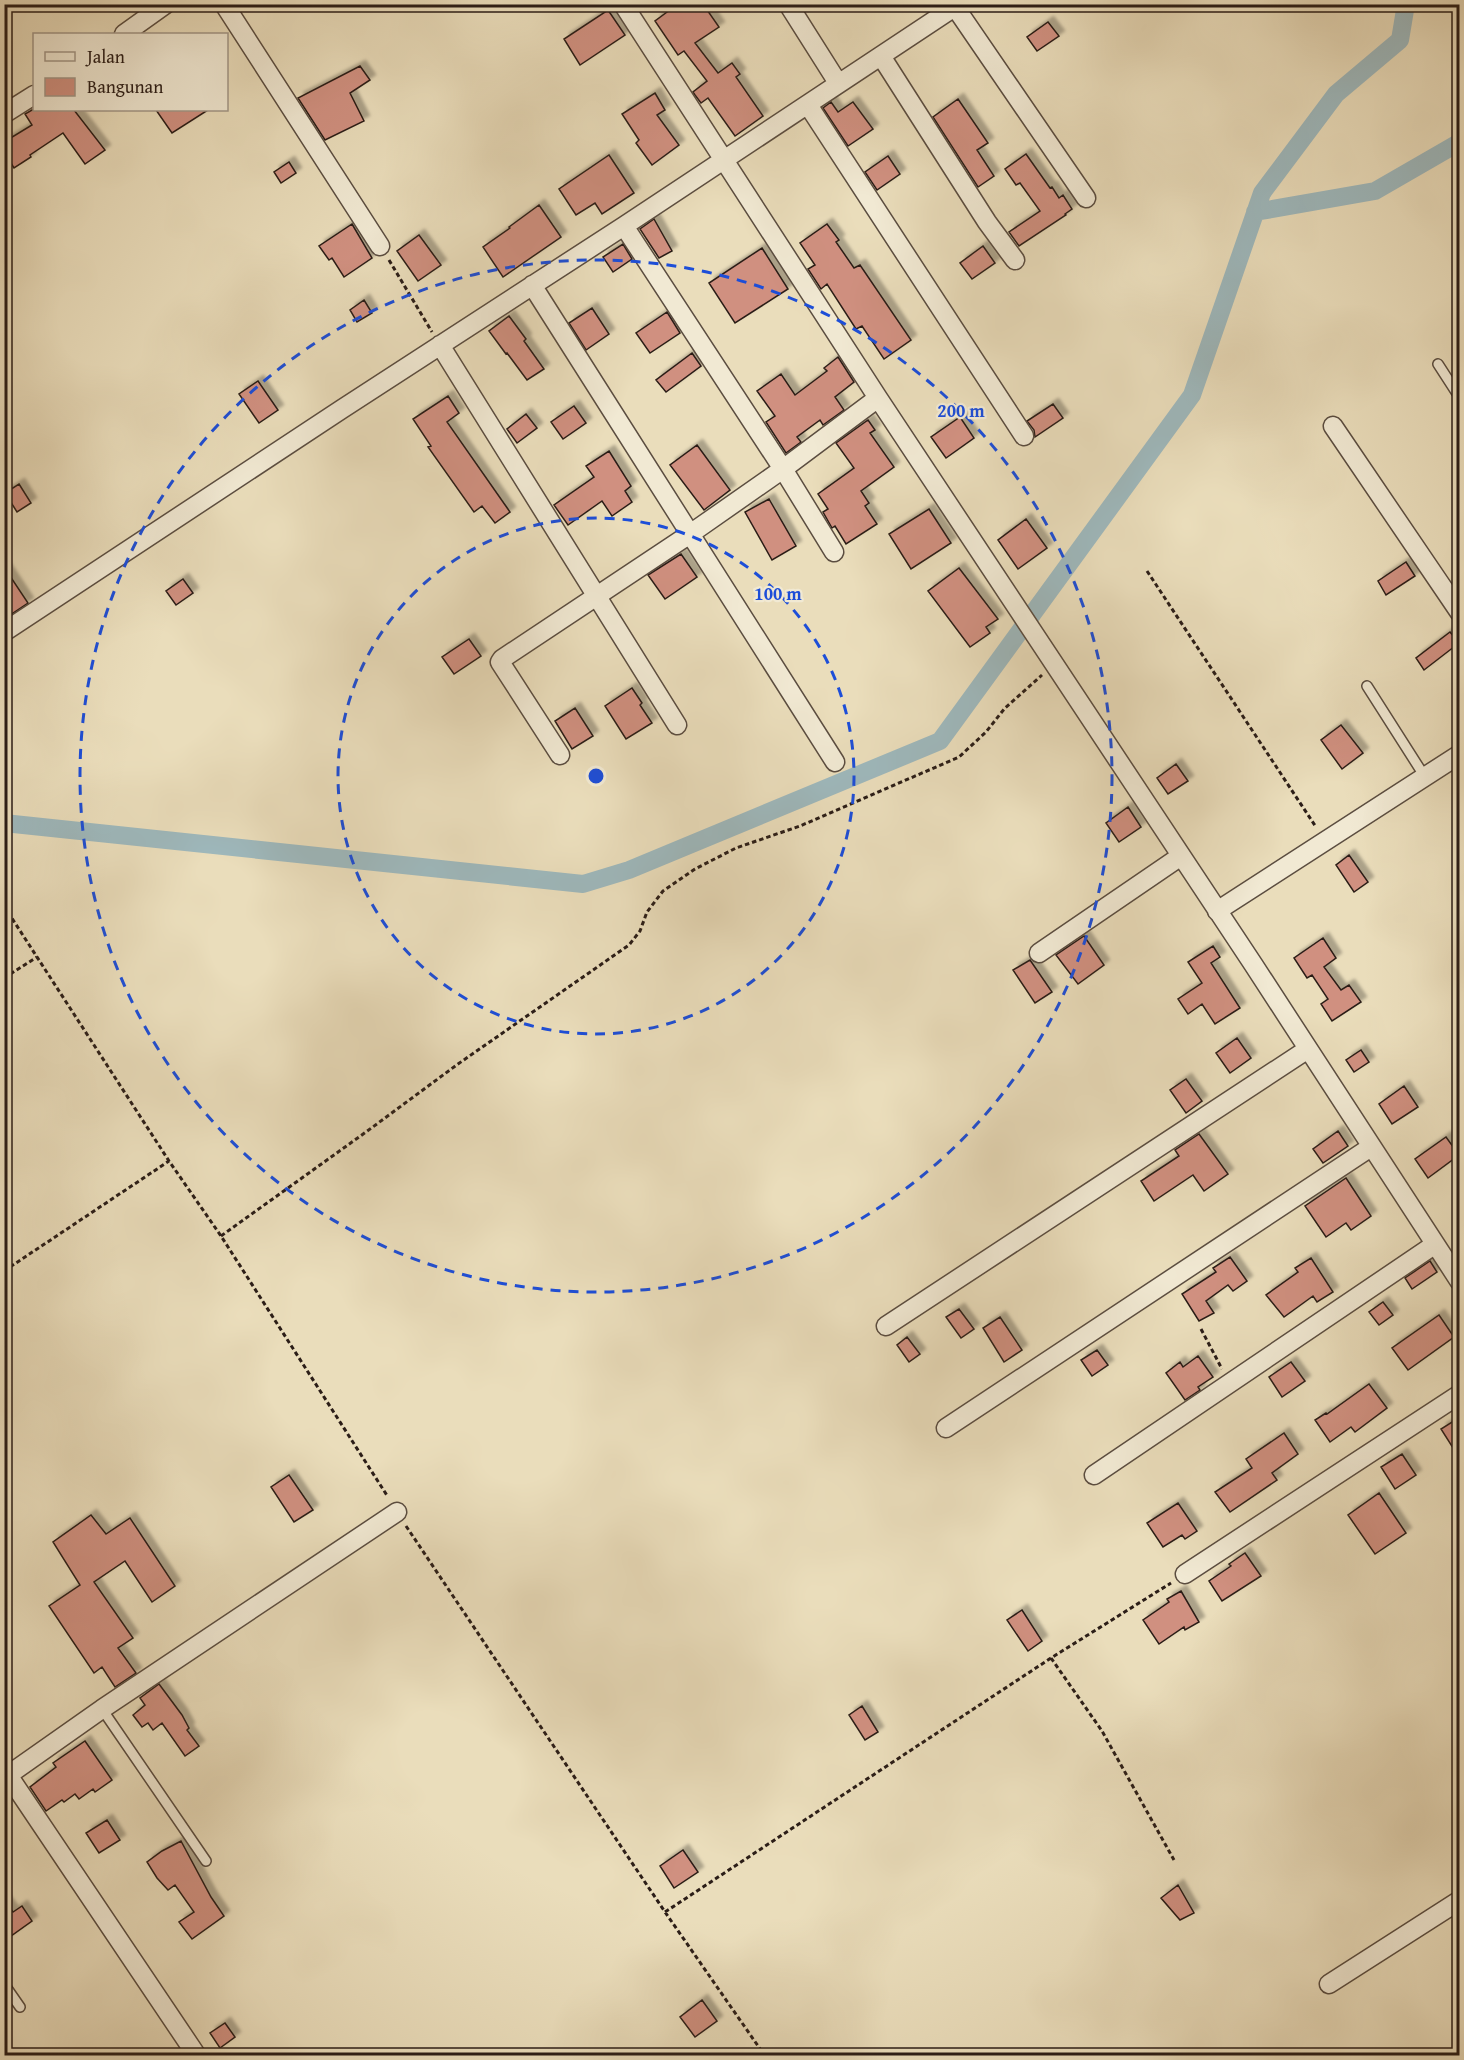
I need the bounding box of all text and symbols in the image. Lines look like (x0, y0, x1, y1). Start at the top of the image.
legend (33, 33, 228, 111)
text: Jalan (85, 43, 125, 70)
text: Bangunan (87, 73, 163, 100)
text: 200 m (937, 397, 985, 424)
text: 100 m (754, 580, 802, 607)
centre of rings (586, 766, 606, 786)

